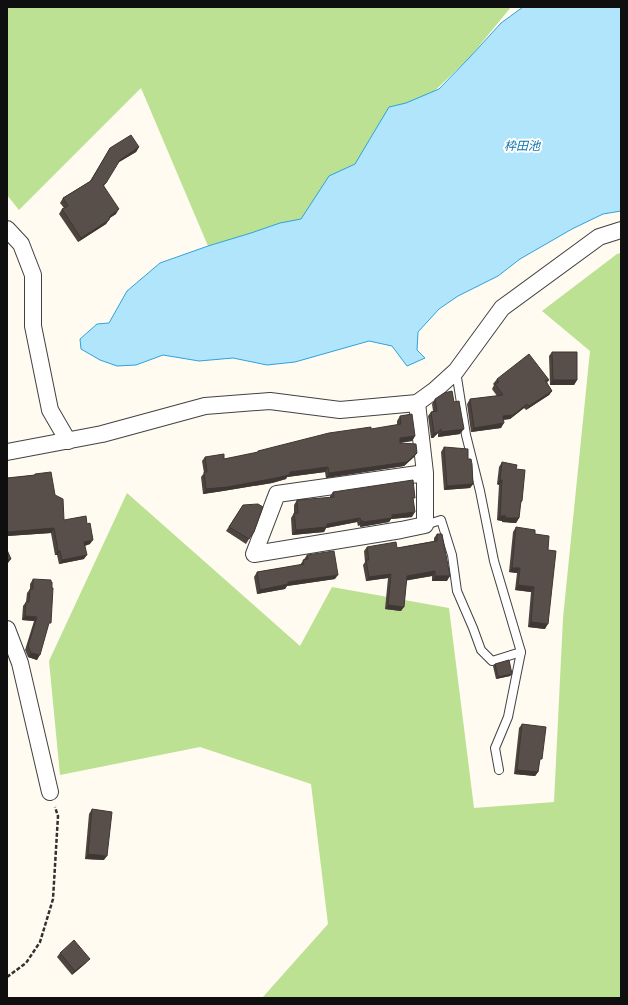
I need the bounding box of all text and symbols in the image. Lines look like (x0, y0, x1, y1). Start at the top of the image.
water label: 枠田池 (504, 138, 541, 153)

